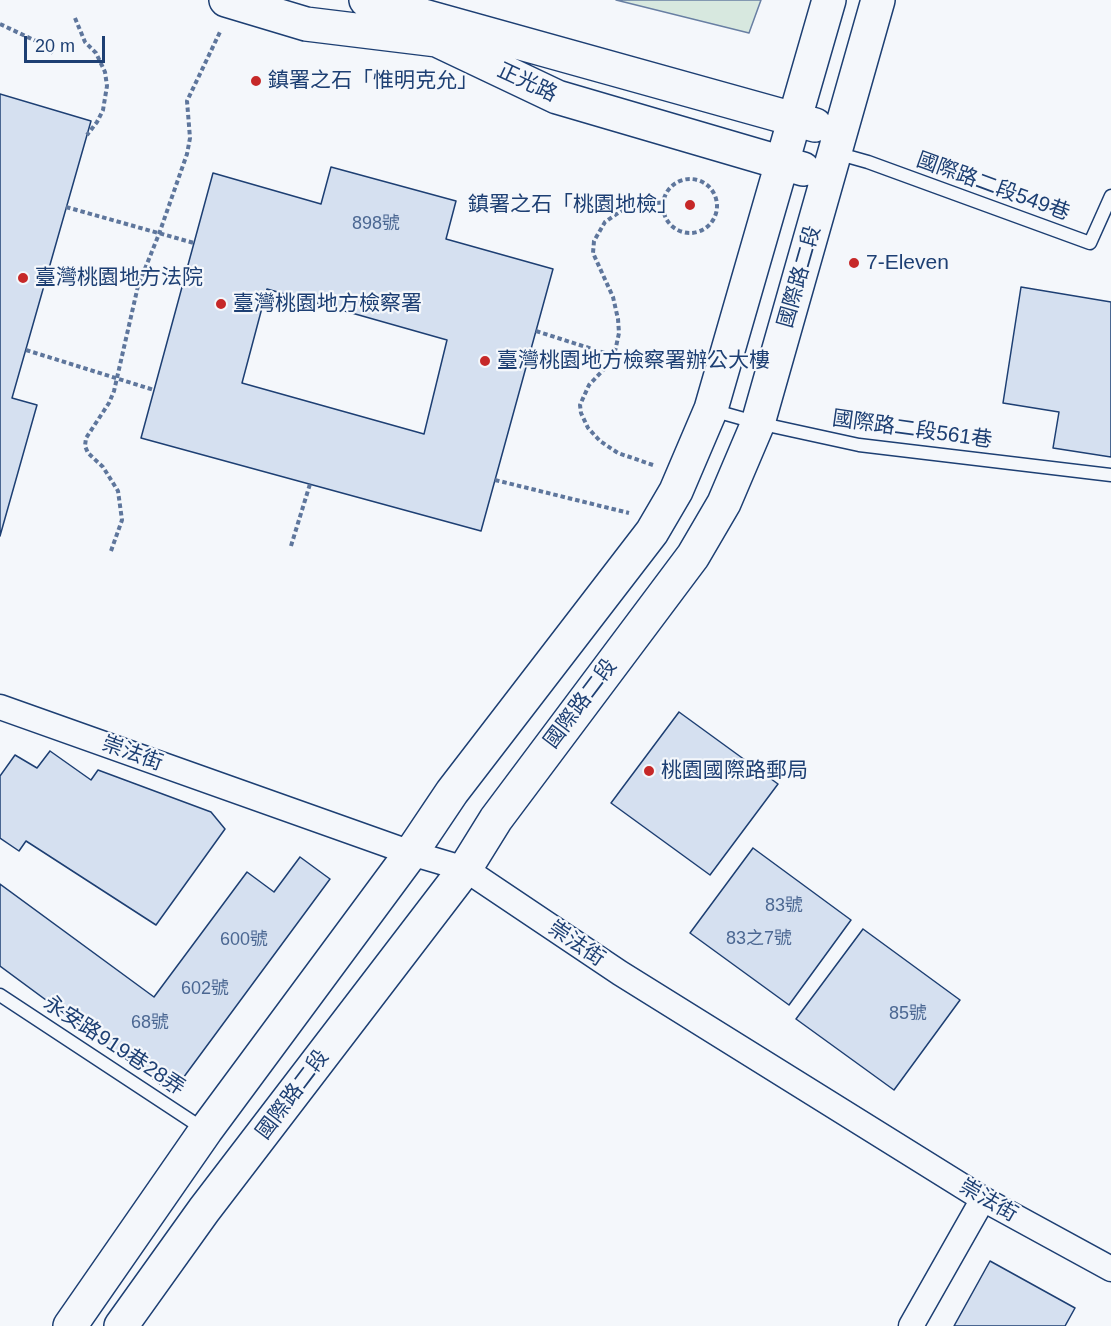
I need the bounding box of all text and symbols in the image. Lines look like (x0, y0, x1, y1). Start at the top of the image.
scale bar (27, 24, 108, 62)
text: 20 m (35, 36, 75, 56)
street label: 正光路 (493, 58, 561, 108)
place label: 鎮署之石「惟明克允」 (268, 68, 478, 94)
marker: 鎮署之石「惟明克允」 (249, 74, 263, 88)
street label: 國際路二段549巷 (913, 148, 1073, 226)
place label: 鎮署之石「桃園地檢」 (468, 192, 678, 218)
marker: 鎮署之石「桃園地檢」 (683, 198, 697, 212)
house number: 898號 (352, 213, 400, 235)
street label: 國際路二段 (773, 223, 827, 331)
place label: 7-Eleven (866, 250, 949, 276)
marker: 7-Eleven (847, 256, 861, 270)
place label: 臺灣桃園地方法院 (35, 265, 203, 291)
marker: 臺灣桃園地方法院 (16, 271, 30, 285)
place label: 臺灣桃園地方檢察署 (233, 291, 422, 317)
marker: 臺灣桃園地方檢察署 (214, 297, 228, 311)
place label: 臺灣桃園地方檢察署辦公大樓 (497, 348, 770, 374)
marker: 臺灣桃園地方檢察署辦公大樓 (478, 354, 492, 368)
street label: 國際路二段561巷 (831, 406, 993, 454)
street label: 國際路二段 (539, 654, 623, 754)
street label: 崇法街 (98, 731, 166, 777)
place label: 桃園國際路郵局 (661, 758, 808, 784)
marker: 桃園國際路郵局 (642, 764, 656, 778)
house number: 83號 (765, 895, 803, 917)
street label: 崇法街 (543, 916, 609, 972)
house number: 83之7號 (726, 928, 792, 950)
house number: 600號 (220, 929, 268, 951)
house number: 602號 (181, 978, 229, 1000)
street label: 永安路919巷28弄 (39, 991, 189, 1101)
house number: 85號 (889, 1003, 927, 1025)
house number: 68號 (131, 1012, 169, 1034)
street label: 國際路二段 (251, 1045, 335, 1145)
street label: 崇法街 (954, 1174, 1022, 1228)

